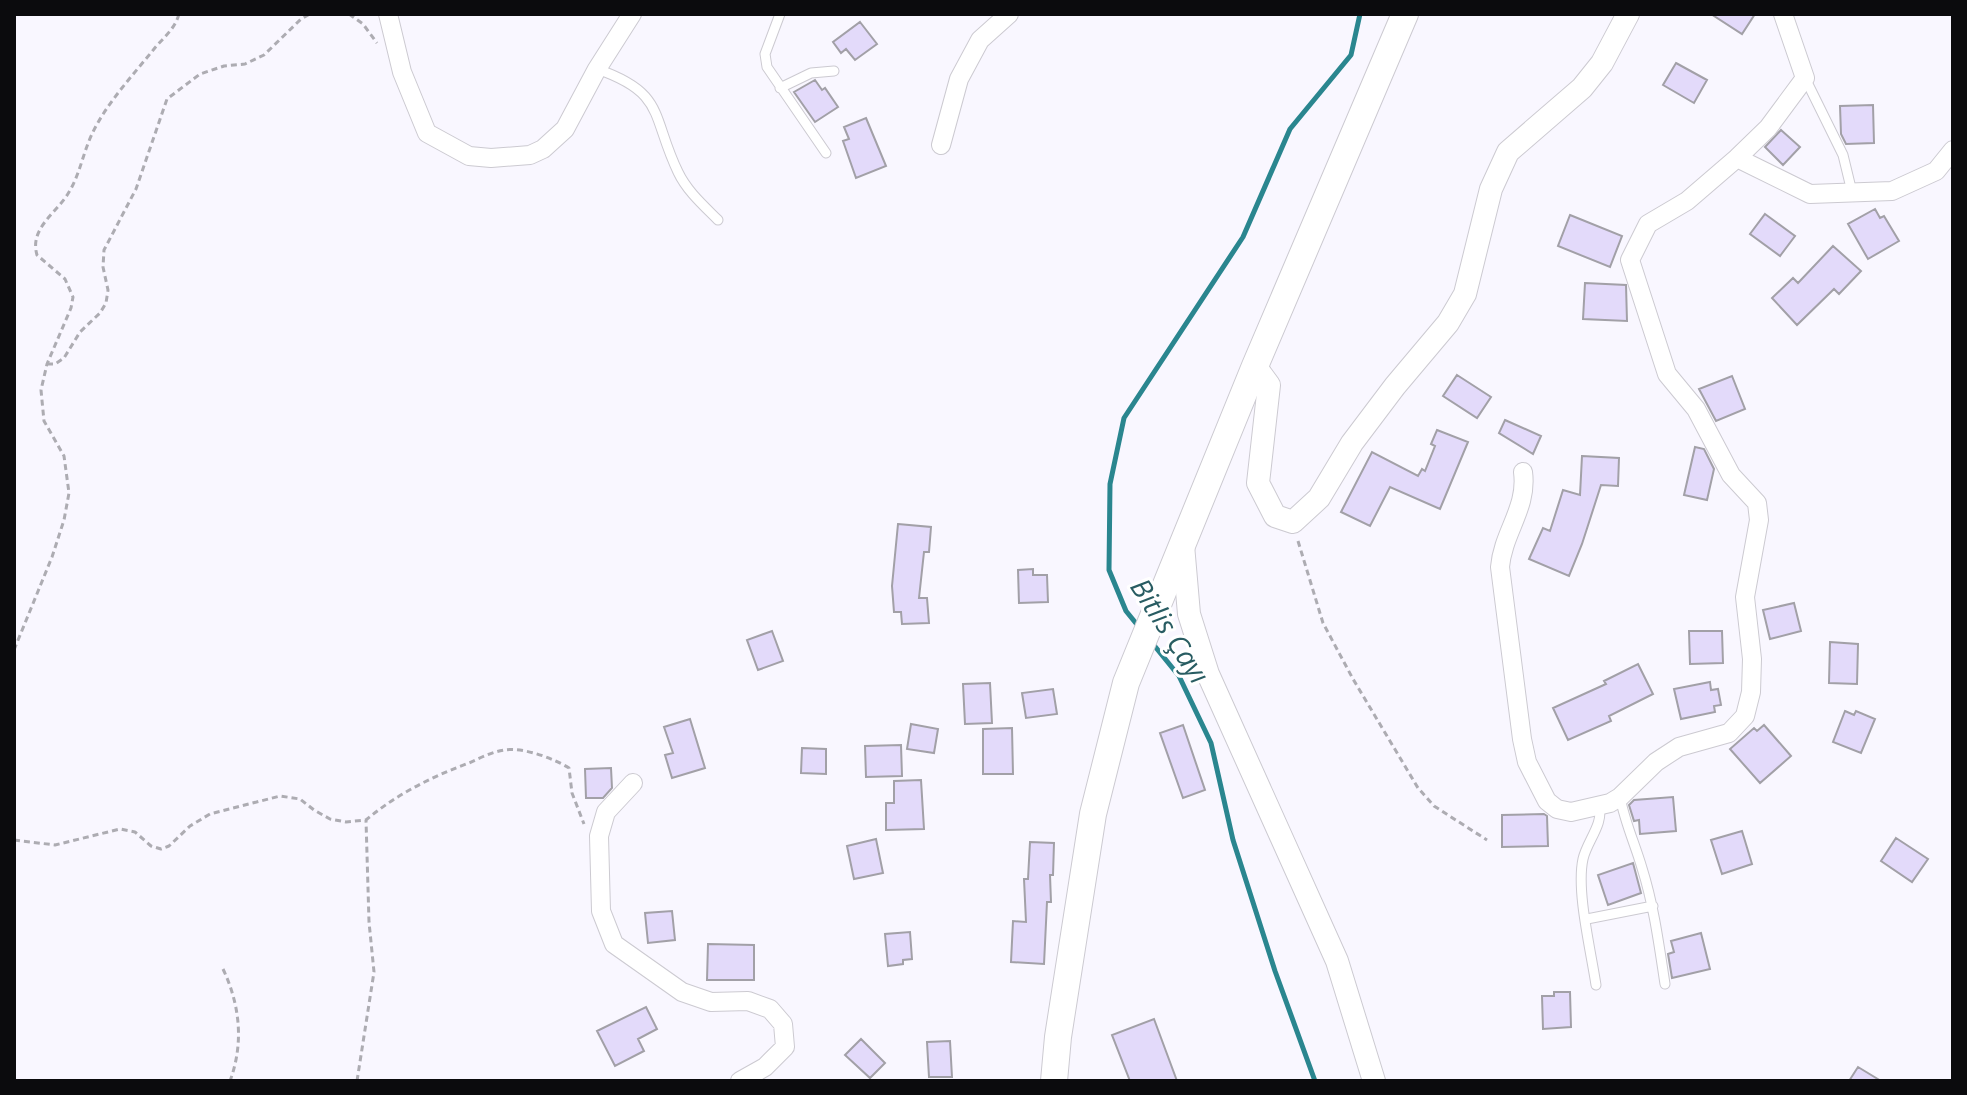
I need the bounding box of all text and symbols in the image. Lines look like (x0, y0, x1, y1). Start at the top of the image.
water label: Bitlis Çayı (1123, 570, 1219, 691)

